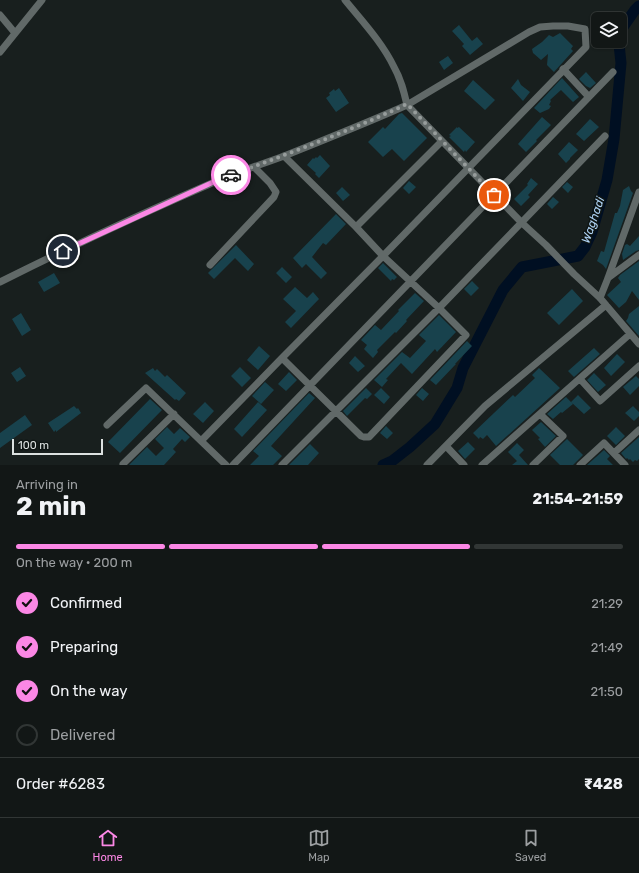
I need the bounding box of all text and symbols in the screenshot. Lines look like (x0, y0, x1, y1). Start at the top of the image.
map controls (591, 12, 627, 48)
button: layers (591, 12, 627, 48)
courier (211, 155, 251, 195)
icon: car (220, 164, 242, 186)
pin (477, 178, 511, 212)
icon: bag (483, 184, 505, 206)
water label: Waghadi (579, 194, 608, 245)
pin (46, 234, 80, 268)
icon: home (52, 240, 74, 262)
scale bar (12, 437, 103, 456)
text: 100 m (18, 439, 49, 452)
text: Arriving in (16, 477, 78, 492)
text: 21:54–21:59 (532, 490, 623, 508)
text: 2 min (16, 491, 86, 522)
text: On the way · 200 m (16, 555, 132, 570)
icon: check (16, 592, 38, 614)
text: Confirmed (50, 594, 122, 612)
text: 21:29 (591, 596, 623, 611)
icon: check (16, 636, 38, 658)
text: Preparing (50, 638, 118, 656)
text: 21:49 (591, 640, 623, 655)
icon: check (16, 680, 38, 702)
text: On the way (50, 682, 128, 700)
text: 21:50 (590, 684, 623, 699)
text: Delivered (50, 726, 115, 744)
text: Order #6283 (16, 775, 105, 793)
text: ₹428 (584, 775, 623, 793)
tab: Home (93, 827, 123, 864)
tab: Map (308, 827, 330, 864)
tab: Saved (515, 827, 546, 864)

